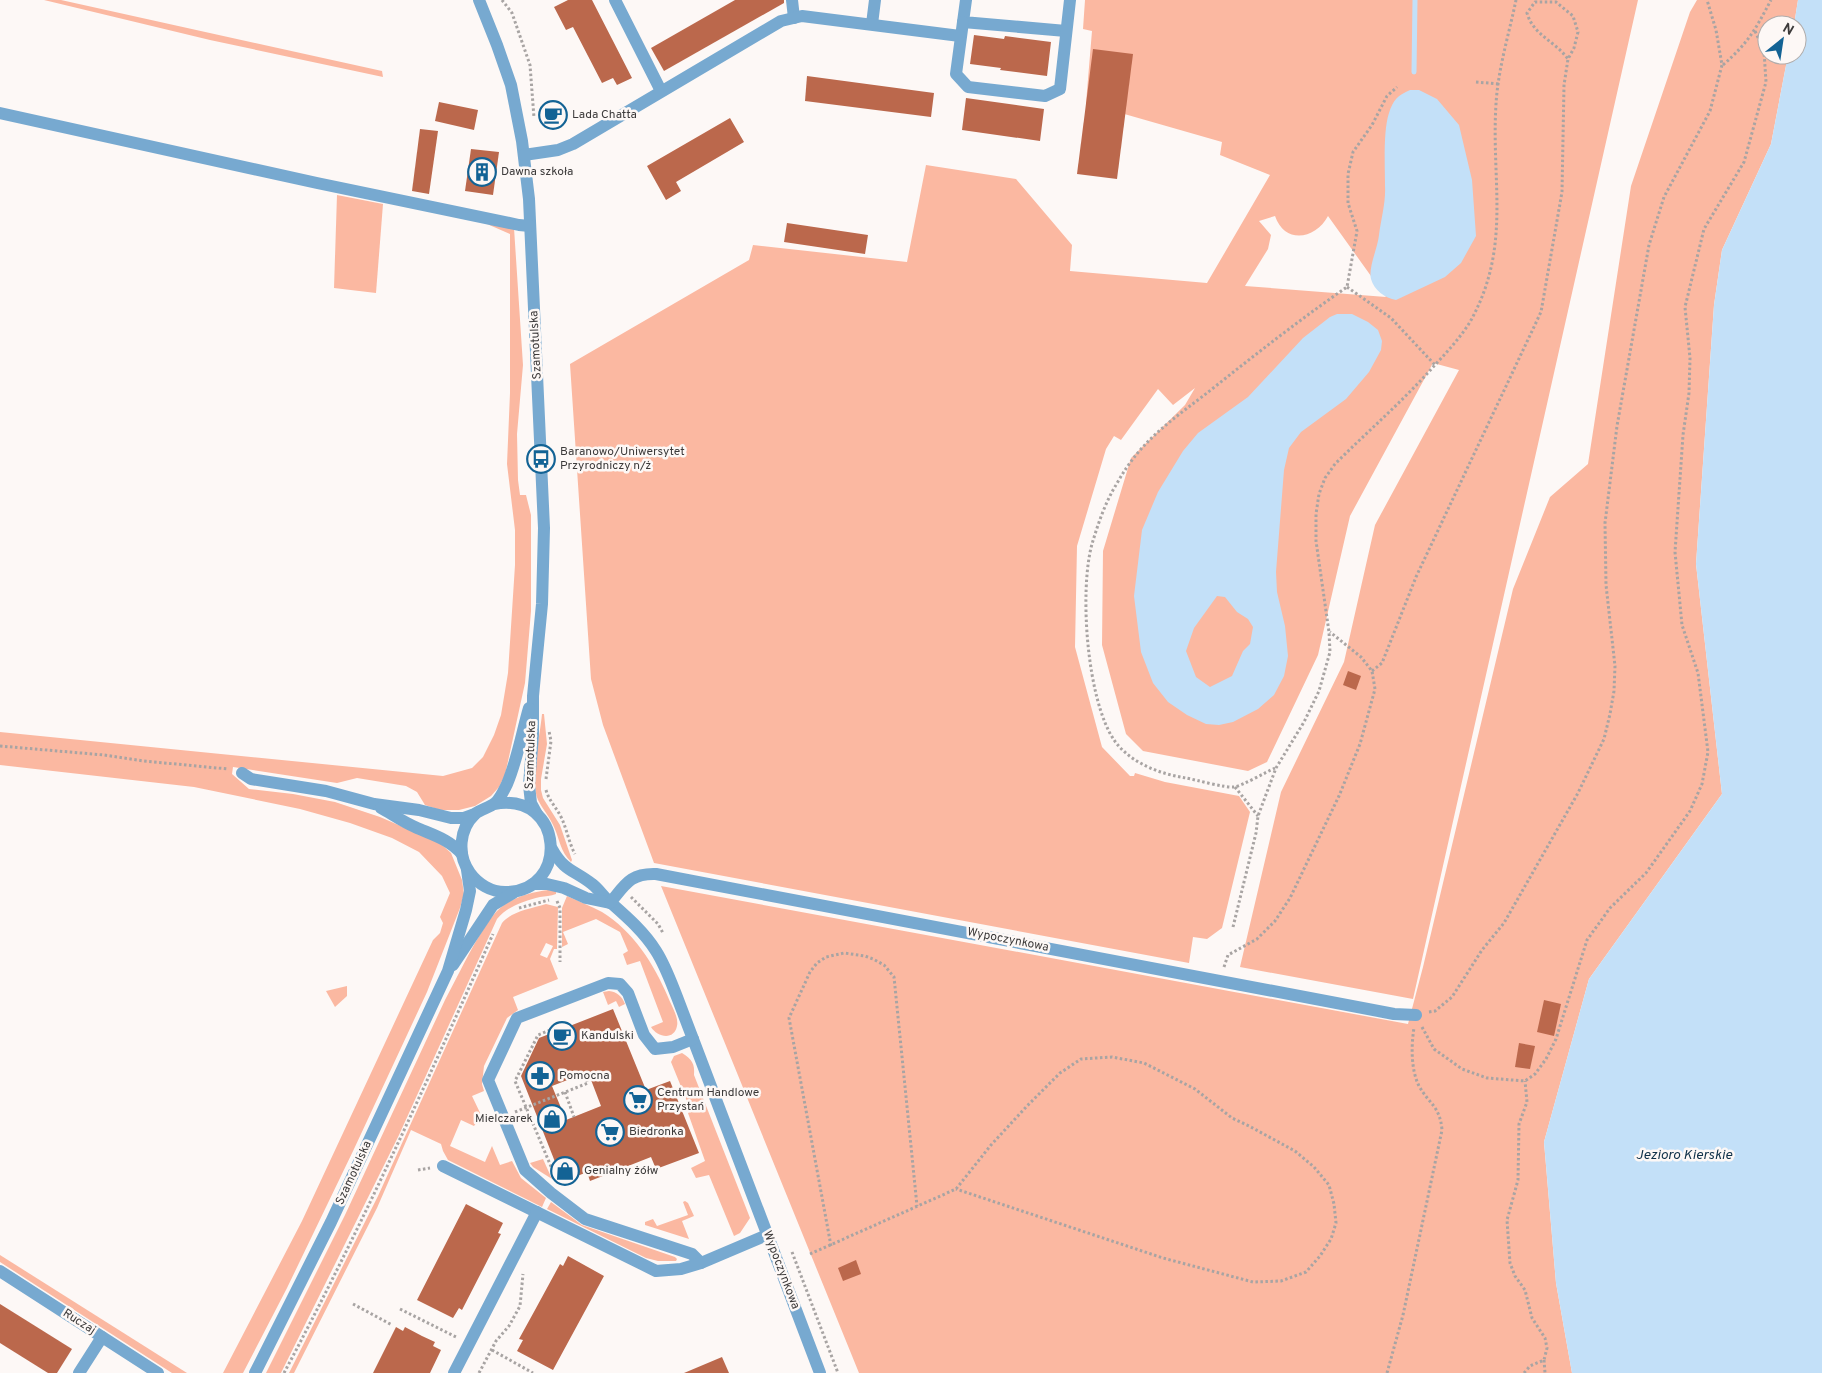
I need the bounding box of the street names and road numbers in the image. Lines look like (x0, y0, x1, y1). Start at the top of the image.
street label: Szamotulska (526, 310, 546, 380)
street label: Szamotulska (522, 720, 540, 790)
street label: Wypoczynkowa (966, 924, 1050, 956)
street label: Szamotulska (332, 1138, 376, 1208)
street label: Wypoczynkowa (759, 1229, 803, 1311)
street label: Ruczaj (59, 1305, 99, 1339)

